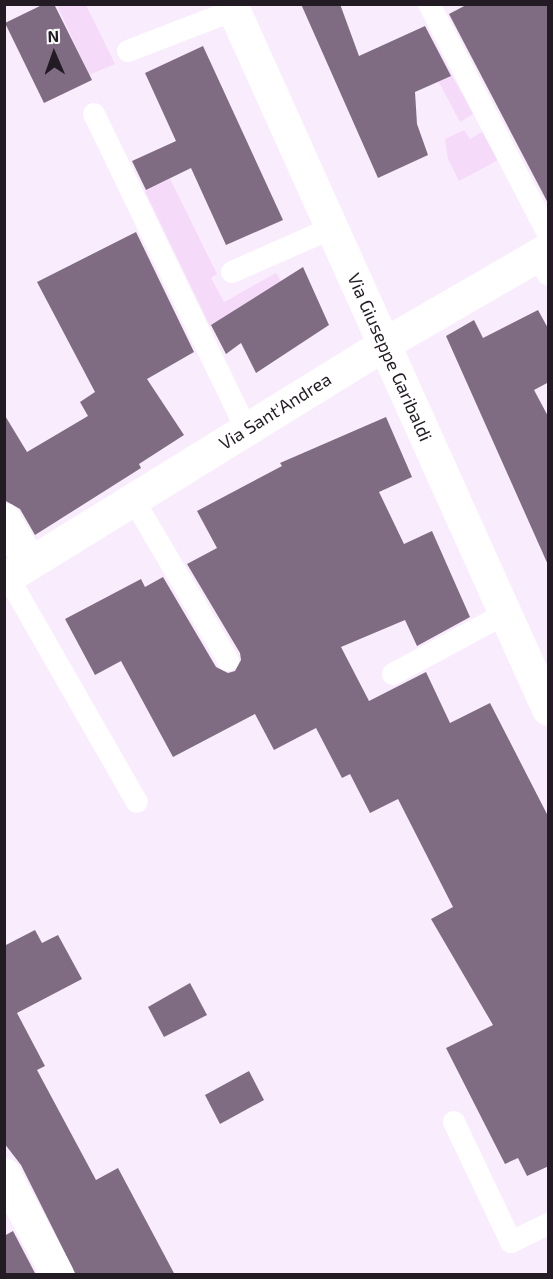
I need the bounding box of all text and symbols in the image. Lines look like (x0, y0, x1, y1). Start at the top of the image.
north arrow (24, 24, 84, 84)
text: N (47, 26, 59, 45)
street label: Via Giuseppe Garibaldi (343, 270, 437, 444)
street label: Via Sant'Andrea (215, 368, 335, 454)

